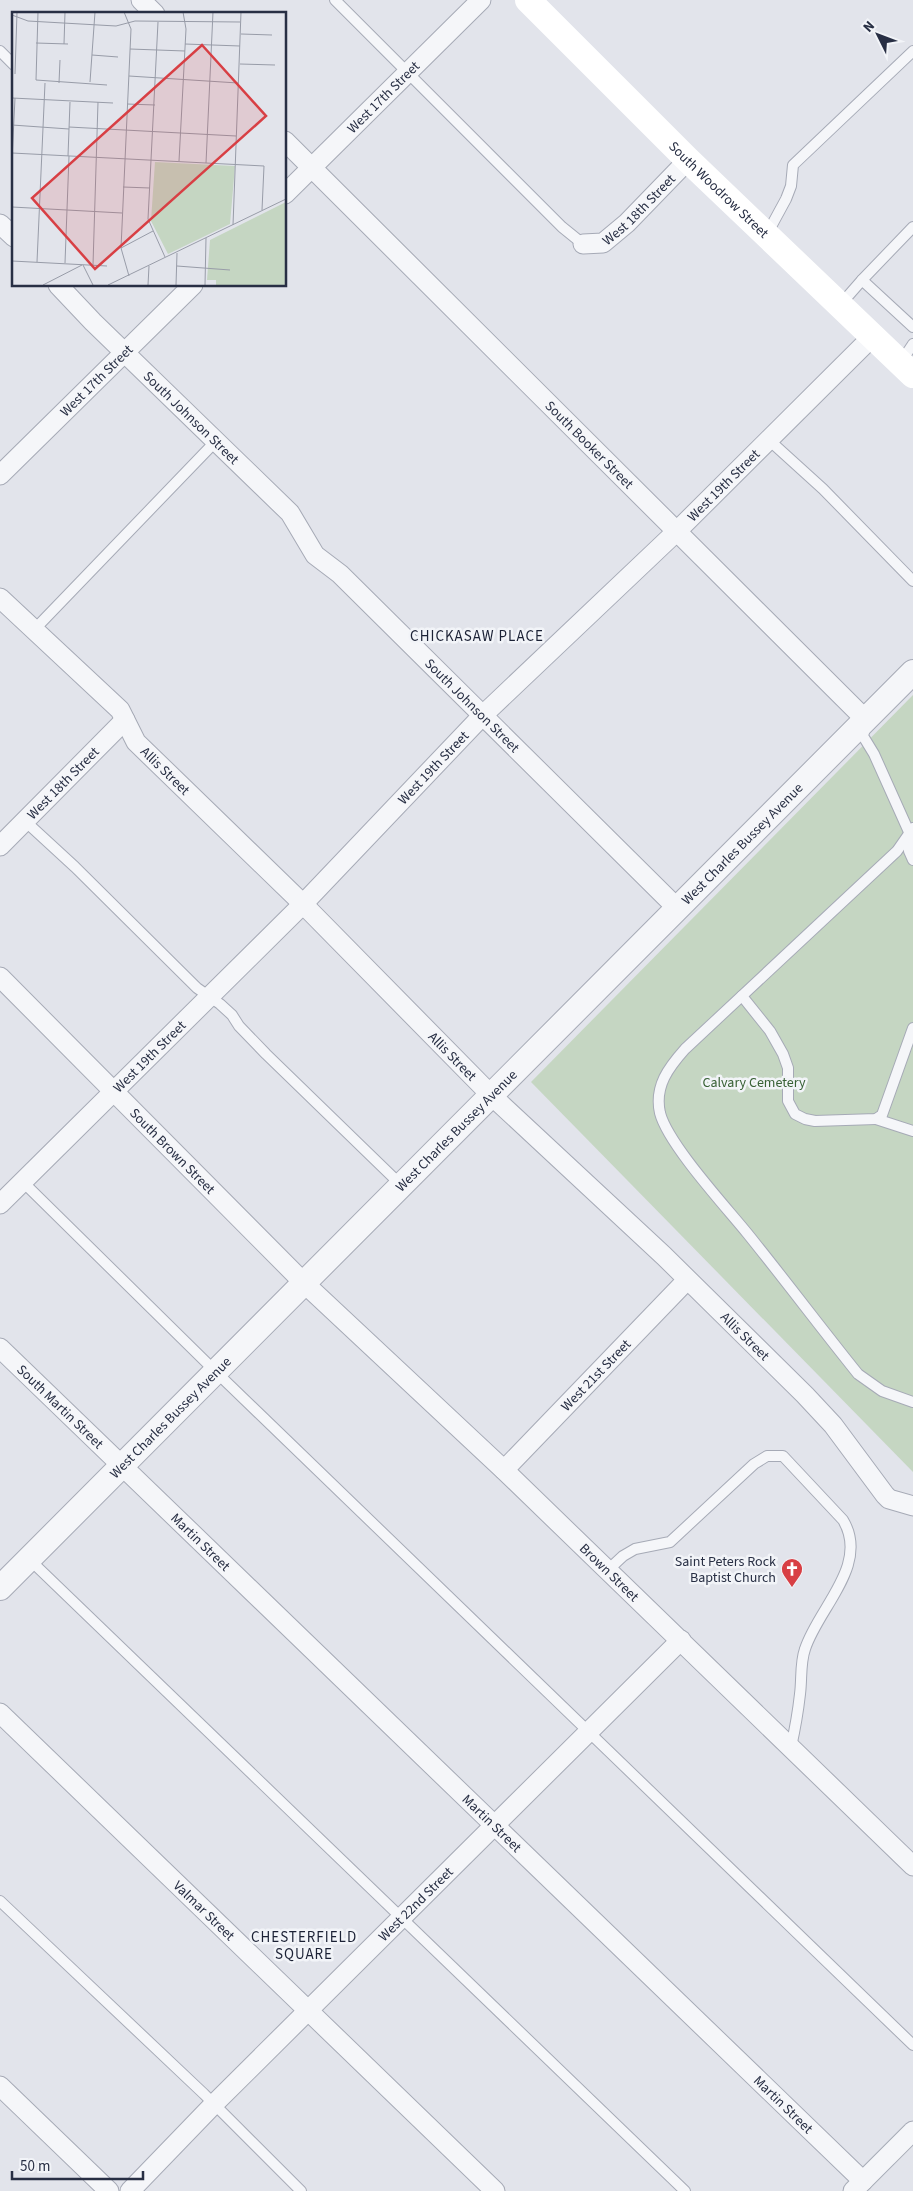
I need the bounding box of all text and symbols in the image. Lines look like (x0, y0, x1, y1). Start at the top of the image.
north arrow (853, 10, 903, 60)
inset map (12, 12, 286, 286)
text: N (859, 17, 880, 37)
street label: West 17th Street (343, 57, 425, 138)
street label: South Woodrow Street (664, 137, 773, 243)
street label: West 18th Street (598, 170, 681, 251)
street label: West 17th Street (56, 340, 138, 422)
street label: South Johnson Street (138, 367, 243, 470)
street label: South Booker Street (540, 397, 638, 494)
street label: West 19th Street (683, 445, 765, 526)
district label: CHICKASAW PLACE (410, 626, 544, 647)
street label: South Johnson Street (420, 654, 524, 758)
street label: West 19th Street (394, 726, 474, 810)
street label: West 18th Street (23, 742, 104, 824)
street label: Allis Street (136, 743, 194, 800)
street label: West Charles Bussey Avenue (677, 779, 808, 910)
street label: West 19th Street (109, 1016, 191, 1098)
street label: Allis Street (423, 1028, 481, 1086)
street label: West Charles Bussey Avenue (391, 1066, 522, 1197)
park label: Calvary Cemetery (702, 1073, 806, 1093)
street label: South Brown Street (125, 1104, 219, 1199)
street label: Allis Street (715, 1308, 774, 1366)
street label: West 21st Street (557, 1335, 636, 1416)
street label: West Charles Bussey Avenue (105, 1352, 236, 1484)
street label: South Martin Street (12, 1360, 108, 1454)
street label: Martin Street (166, 1509, 234, 1576)
street label: Brown Street (574, 1539, 643, 1607)
place label: Saint Peters Rock Baptist Church (675, 1552, 776, 1588)
church icon: Saint Peters Rock Baptist Church (780, 1557, 804, 1588)
street label: Martin Street (457, 1790, 526, 1857)
street label: West 22nd Street (374, 1863, 458, 1946)
street label: Valmar Street (168, 1876, 239, 1946)
district label: CHESTERFIELD SQUARE (251, 1927, 357, 1965)
street label: Martin Street (749, 2071, 817, 2139)
scale bar (12, 2148, 144, 2180)
text: 50 m (20, 2156, 50, 2177)

